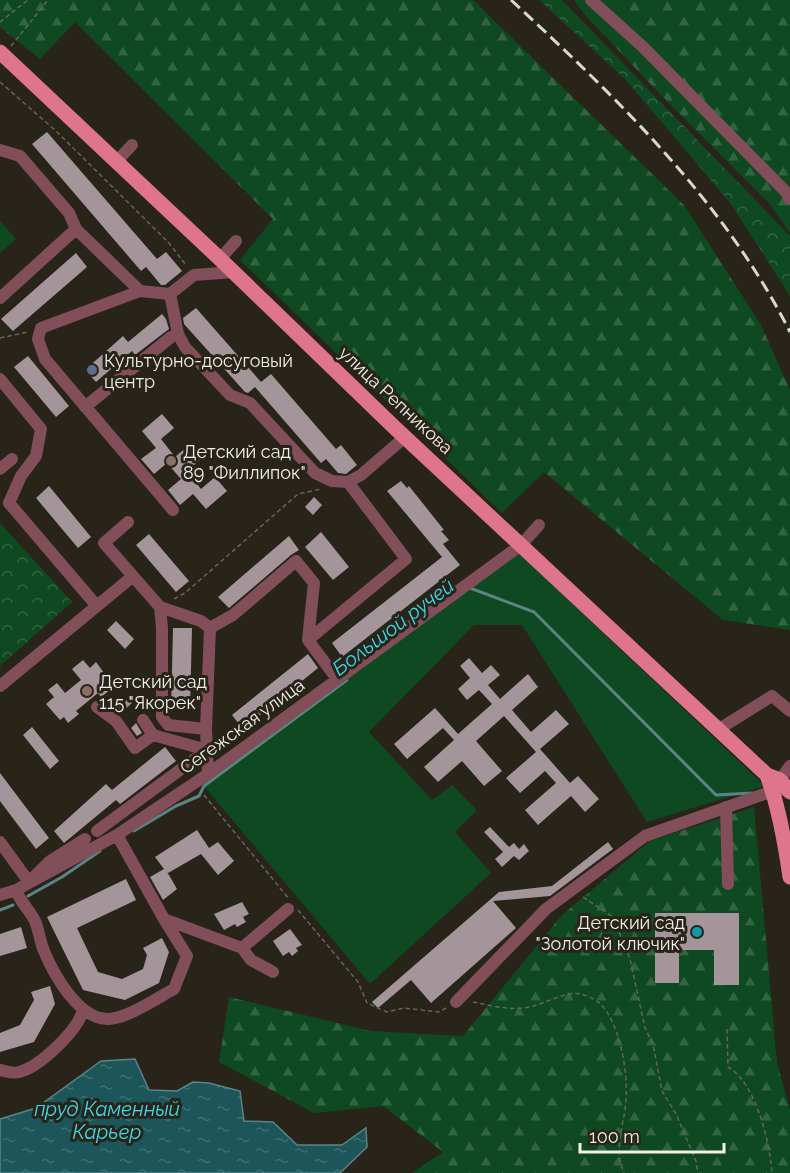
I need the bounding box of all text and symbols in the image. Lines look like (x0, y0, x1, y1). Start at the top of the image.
street label: улица Репникова (335, 342, 457, 458)
place label: Культурно-досуговый центр (104, 350, 293, 392)
marker: Культурно-досуговый центр (85, 363, 99, 377)
place label: Детский сад 89 "Филлипок" (183, 441, 306, 483)
marker: Детский сад 89 "Филлипок" (164, 454, 178, 468)
water label: Большой ручей (327, 573, 459, 681)
place label: Детский сад 115 "Якорек" (99, 671, 207, 713)
street label: Сегежская улица (176, 674, 308, 778)
marker: Детский сад 115 "Якорек" (80, 684, 94, 698)
place label: Детский сад "Золотой ключик" (535, 912, 685, 954)
marker: Детский сад "Золотой ключик" (690, 925, 704, 939)
water label: пруд Каменный Карьер (34, 1097, 180, 1144)
scale bar (580, 1116, 724, 1154)
text: 100 m (589, 1126, 640, 1147)

